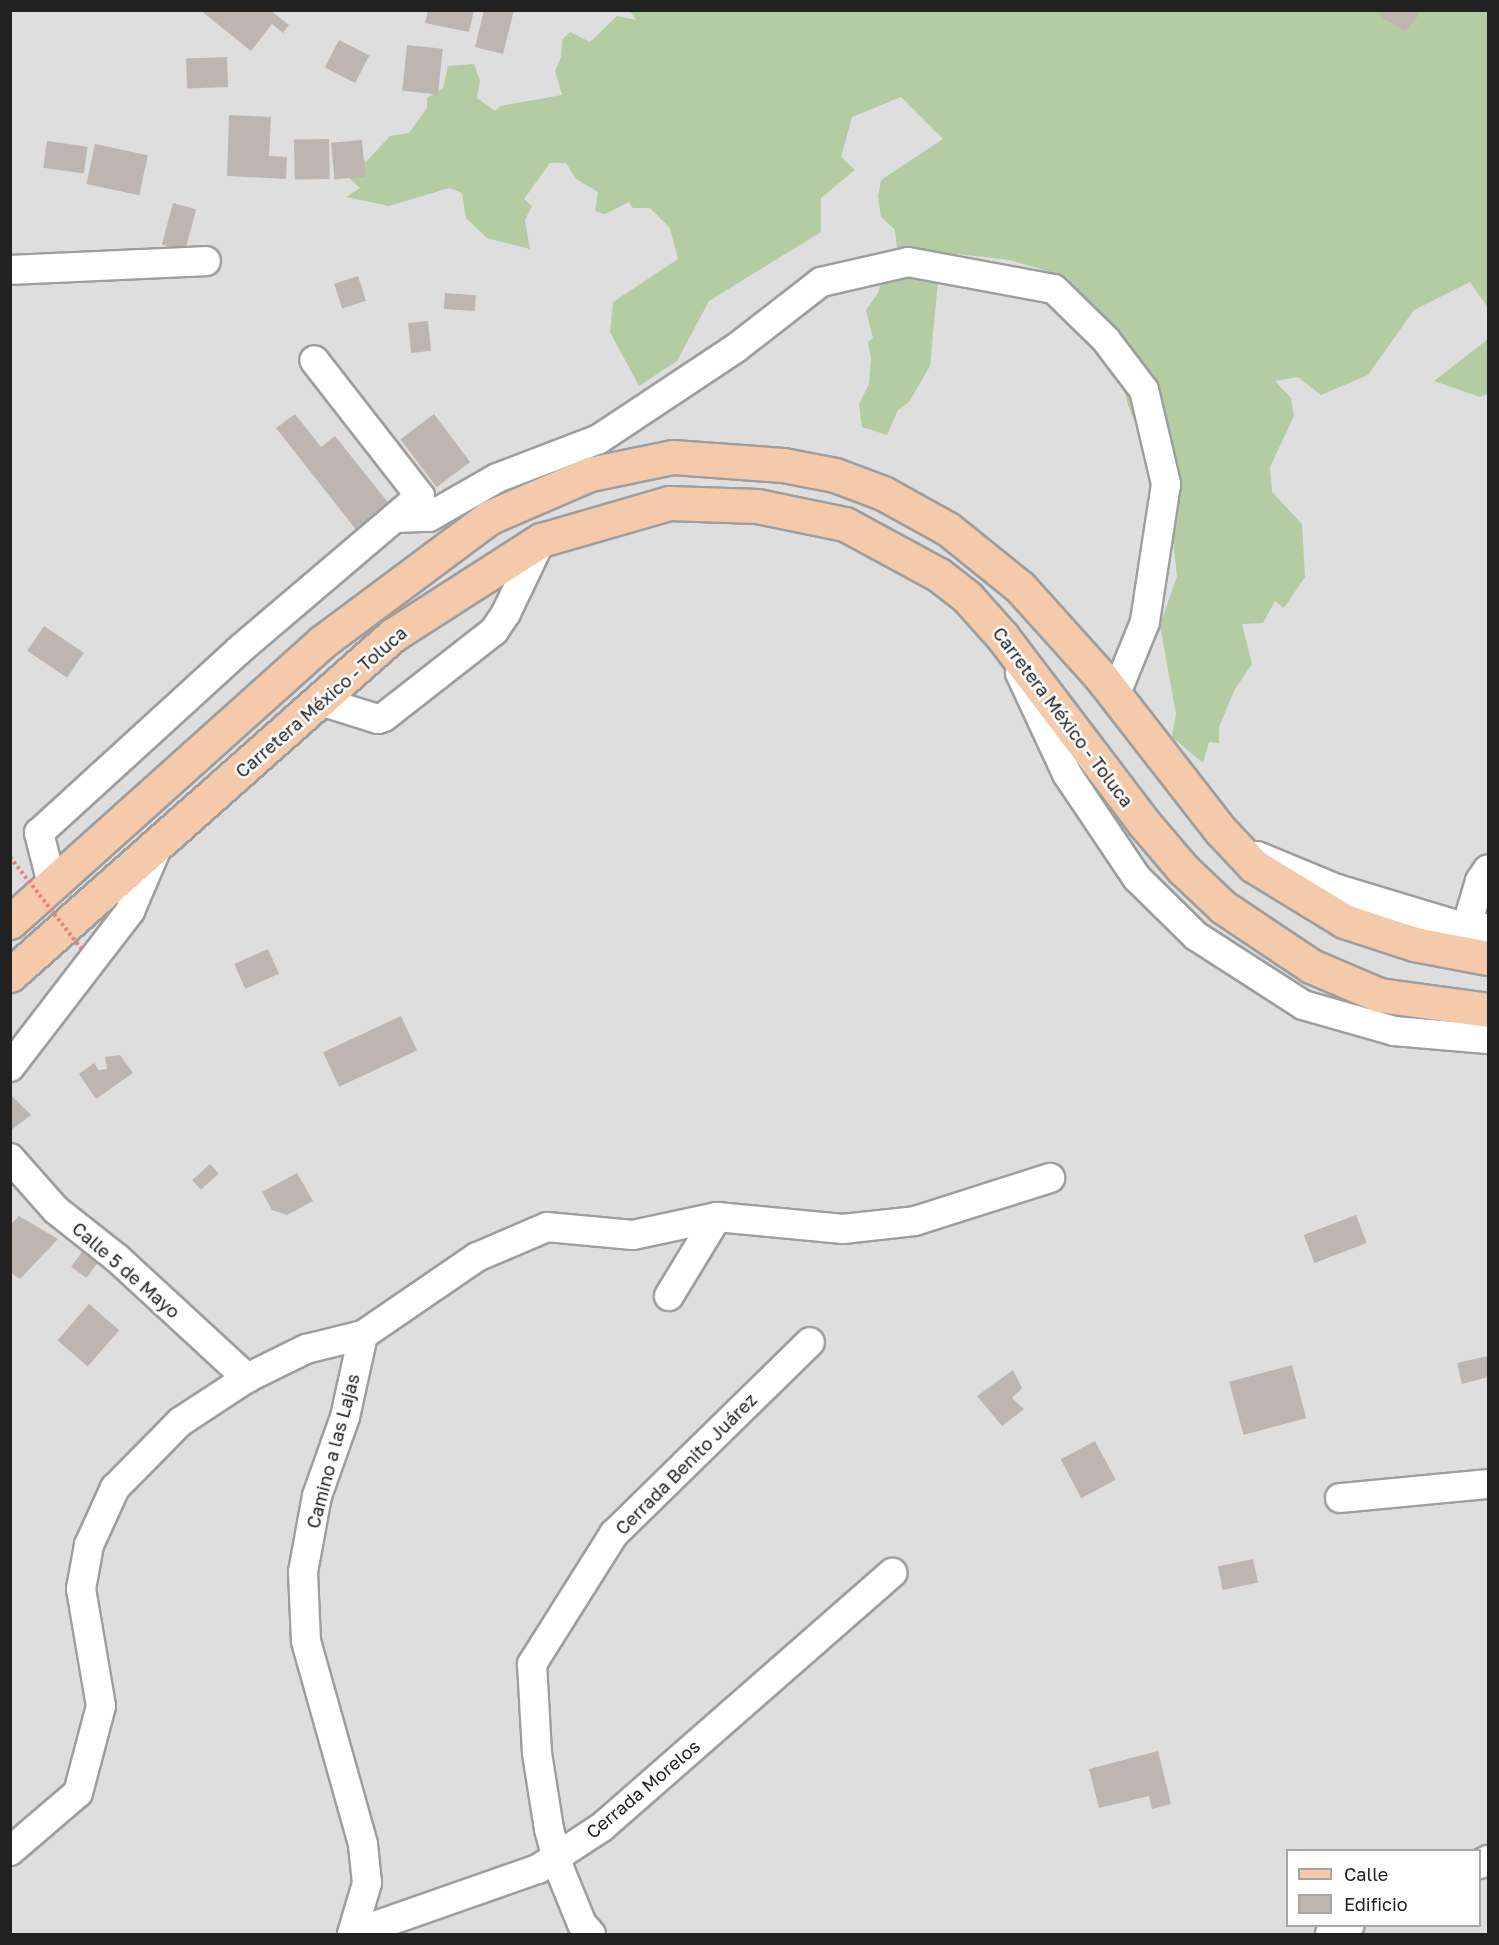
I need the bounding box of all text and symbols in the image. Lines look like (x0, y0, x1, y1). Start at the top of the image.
street label: Carretera México - Toluca (231, 622, 411, 782)
street label: Carretera México - Toluca (988, 623, 1138, 811)
street label: Calle 5 de Mayo (68, 1217, 184, 1323)
street label: Camino a las Lajas (302, 1371, 364, 1531)
street label: Cerrada Benito Juárez (611, 1389, 761, 1539)
street label: Cerrada Morelos (582, 1735, 704, 1843)
legend (1286, 1849, 1481, 1927)
text: Calle (1344, 1863, 1388, 1885)
text: Edificio (1344, 1893, 1408, 1915)

